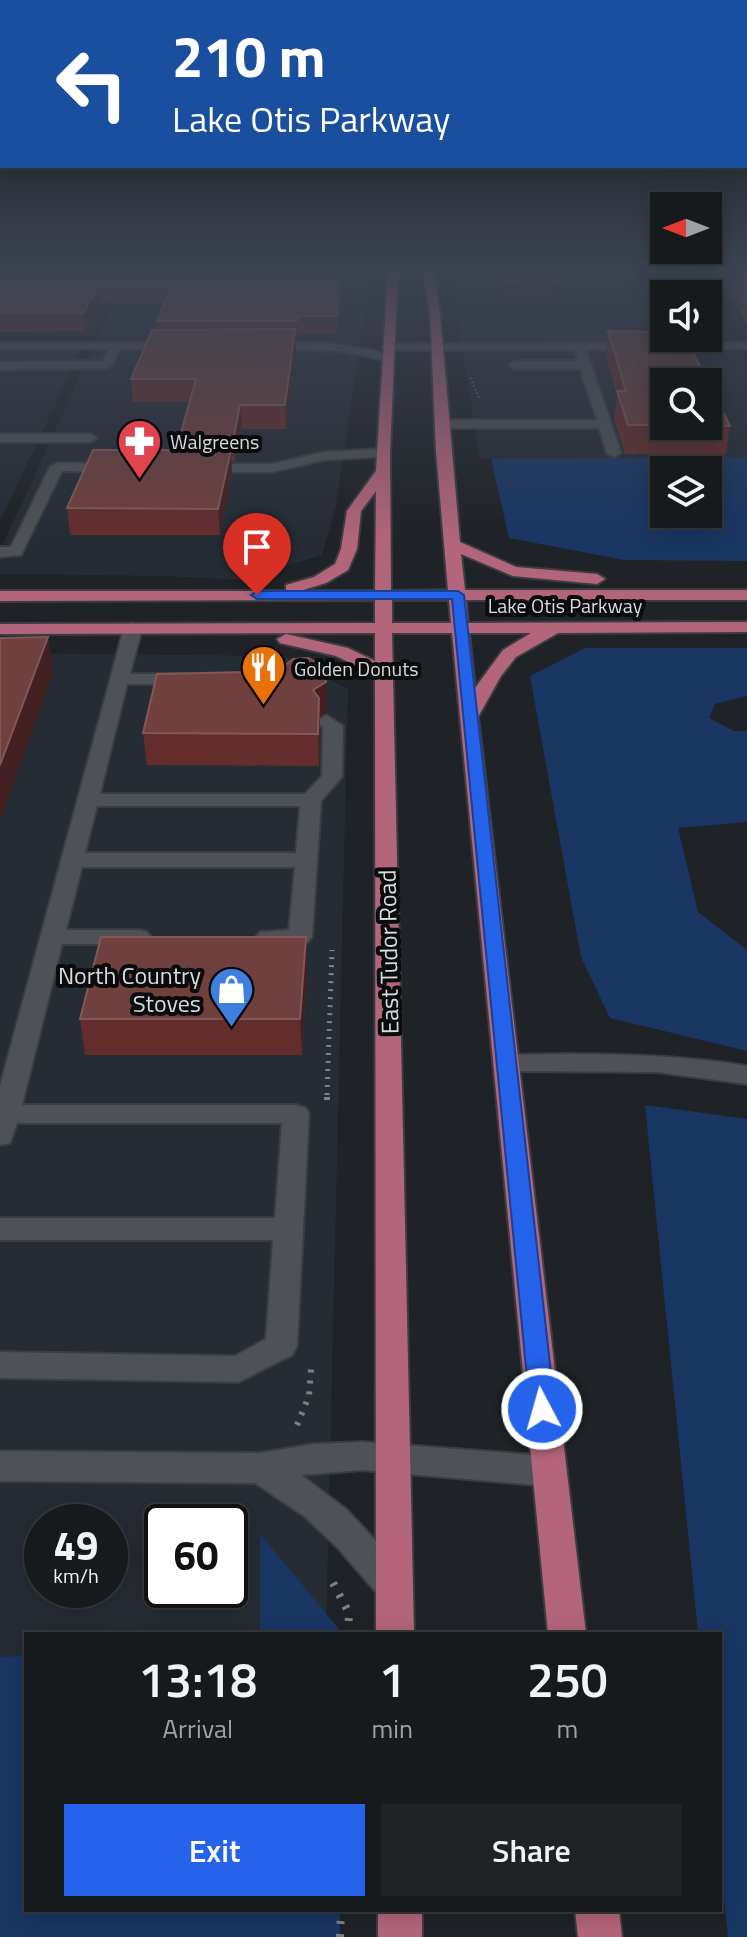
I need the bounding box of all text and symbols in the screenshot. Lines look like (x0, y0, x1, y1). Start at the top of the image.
text: 210 m (172, 14, 325, 99)
icon: left (40, 32, 144, 136)
text: Lake Otis Parkway (172, 91, 451, 146)
north arrow (650, 192, 722, 264)
map controls (650, 192, 722, 528)
button: sound (650, 280, 722, 352)
button: search (650, 368, 722, 440)
pharmacy icon: Walgreens (115, 417, 163, 480)
place label: Walgreens (170, 426, 259, 457)
button: layers (650, 456, 722, 528)
pin (223, 513, 291, 595)
icon: arrive (235, 525, 279, 569)
street label: Lake Otis Parkway (488, 590, 643, 621)
restaurant icon: Golden Donuts (239, 644, 287, 707)
place label: Golden Donuts (294, 653, 418, 684)
street label: East Tudor Road (369, 870, 407, 1034)
place label: North Country Stoves (58, 957, 201, 1021)
shop icon: North Country Stoves (208, 965, 256, 1028)
position arrow (500, 1367, 584, 1451)
speed limit sign: 60 (144, 1504, 248, 1608)
text: 49 (54, 1515, 98, 1576)
text: km/h (53, 1560, 99, 1591)
text: 13:18 (138, 1643, 257, 1716)
text: 1 (379, 1643, 406, 1716)
text: 250 (527, 1643, 608, 1716)
text: Arrival (162, 1709, 233, 1748)
text: min (371, 1709, 413, 1748)
text: m (557, 1709, 578, 1748)
button: Exit (64, 1804, 365, 1896)
button: Share (381, 1804, 682, 1896)

